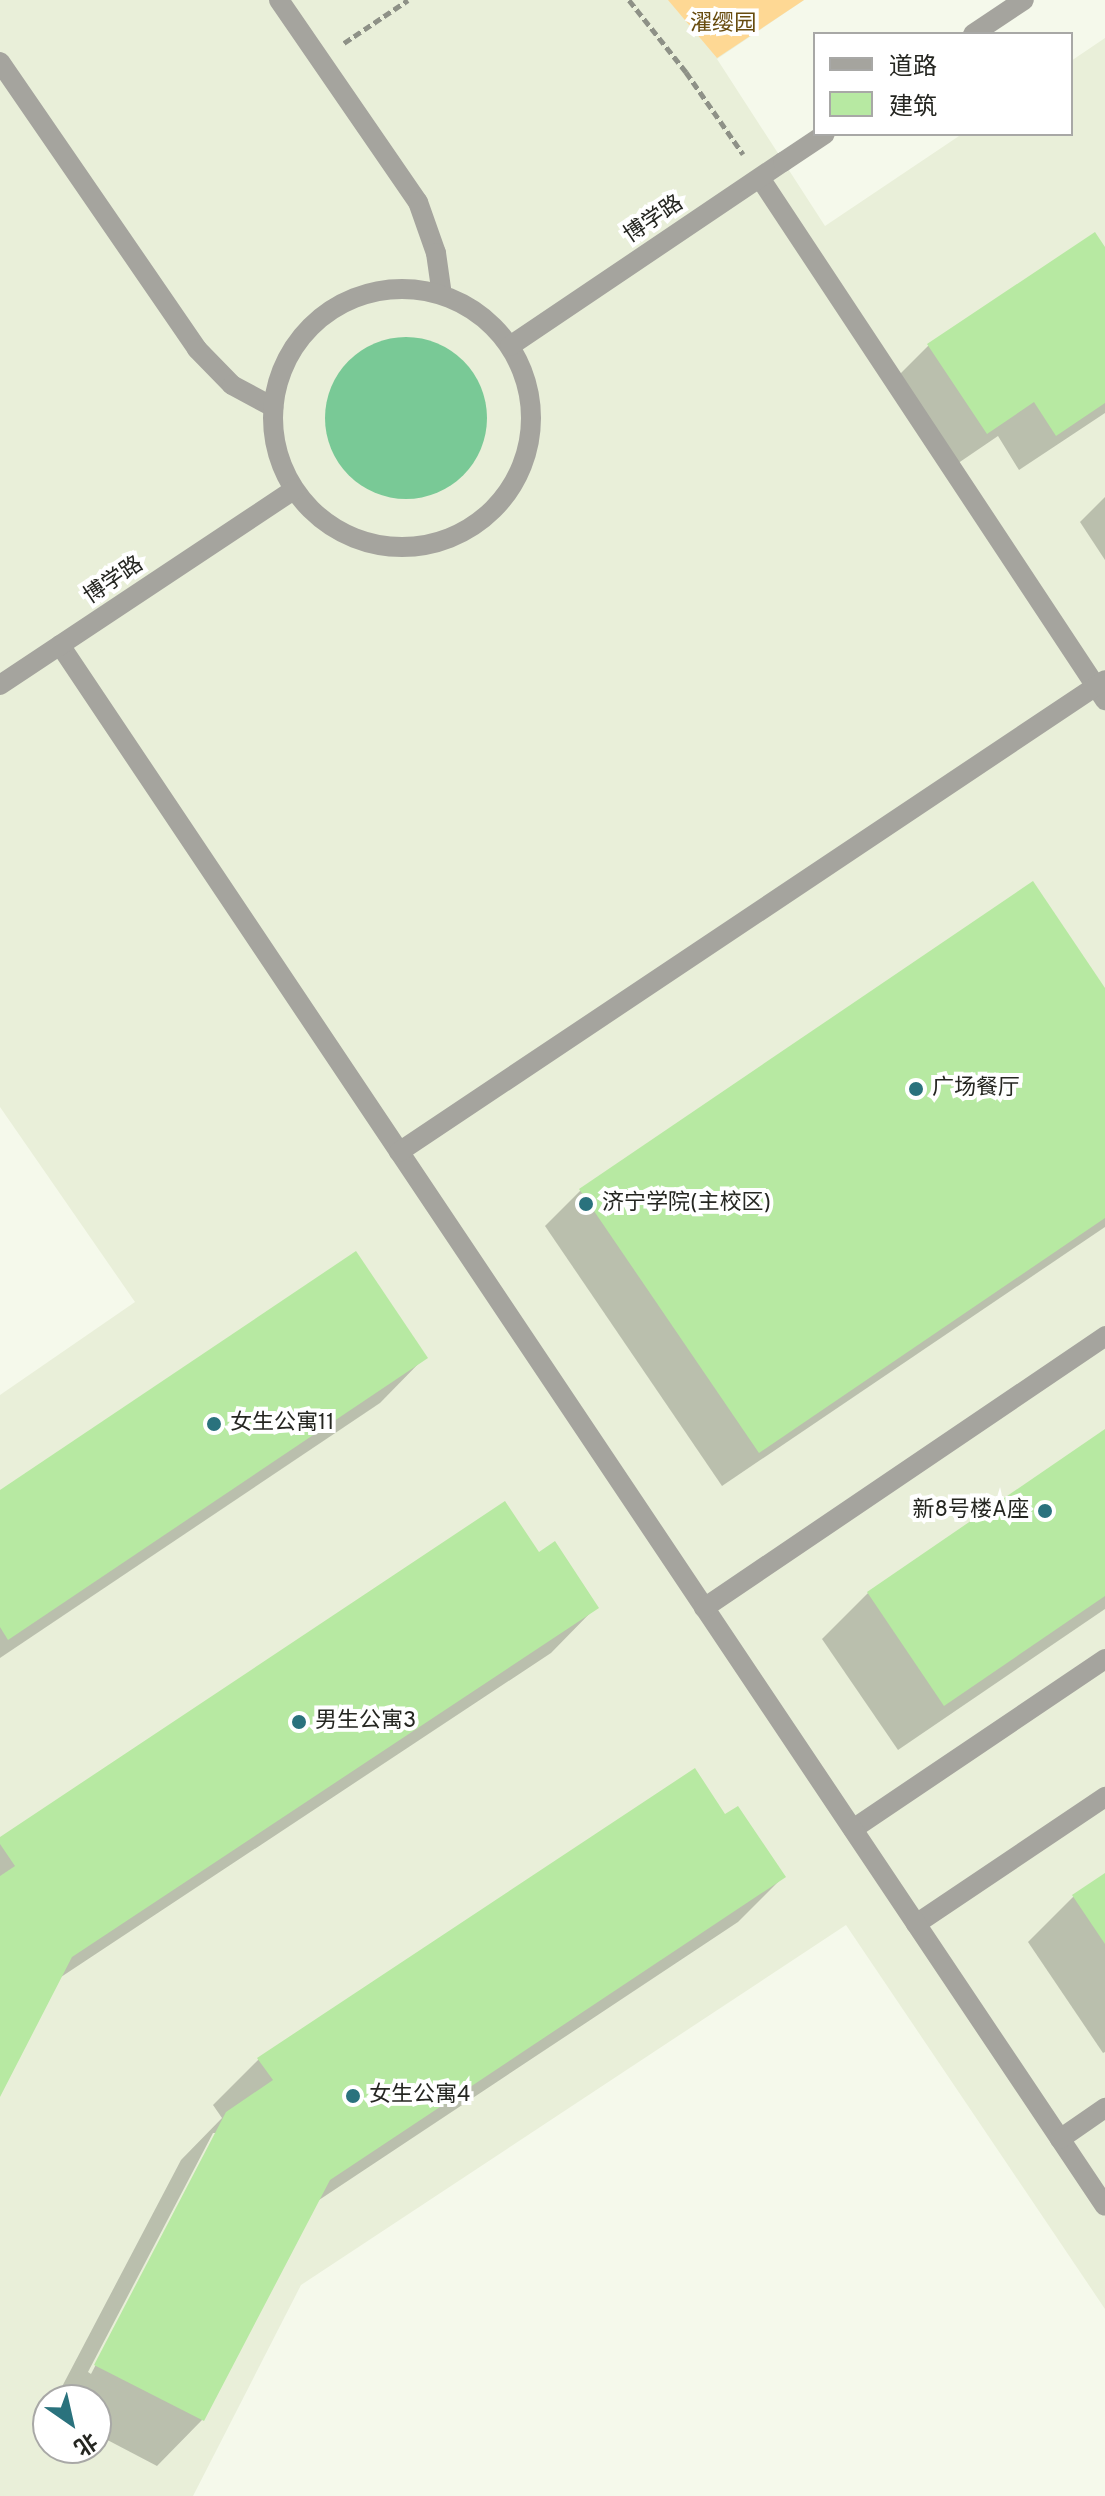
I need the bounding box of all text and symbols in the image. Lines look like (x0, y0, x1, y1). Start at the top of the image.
park label: 濯缨园 (690, 12, 756, 38)
legend (813, 32, 1073, 136)
text: 道路 (889, 53, 937, 83)
text: 建筑 (889, 93, 937, 123)
street label: 博学路 (619, 191, 689, 249)
street label: 博学路 (79, 552, 149, 610)
place label: 广场餐厅 (932, 1076, 1020, 1102)
marker: 广场餐厅 (907, 1080, 925, 1098)
place label: 济宁学院(主校区) (602, 1191, 771, 1217)
marker: 济宁学院(主校区) (577, 1195, 595, 1213)
place label: 女生公寓11 (230, 1411, 334, 1437)
marker: 女生公寓11 (205, 1415, 223, 1433)
place label: 新8号楼A座 (913, 1498, 1029, 1524)
marker: 新8号楼A座 (1036, 1502, 1054, 1520)
place label: 男生公寓3 (315, 1709, 416, 1735)
marker: 男生公寓3 (290, 1713, 308, 1731)
place label: 女生公寓4 (369, 2083, 471, 2109)
marker: 女生公寓4 (344, 2087, 362, 2105)
north arrow (32, 2384, 112, 2464)
text: 北 (68, 2425, 101, 2460)

